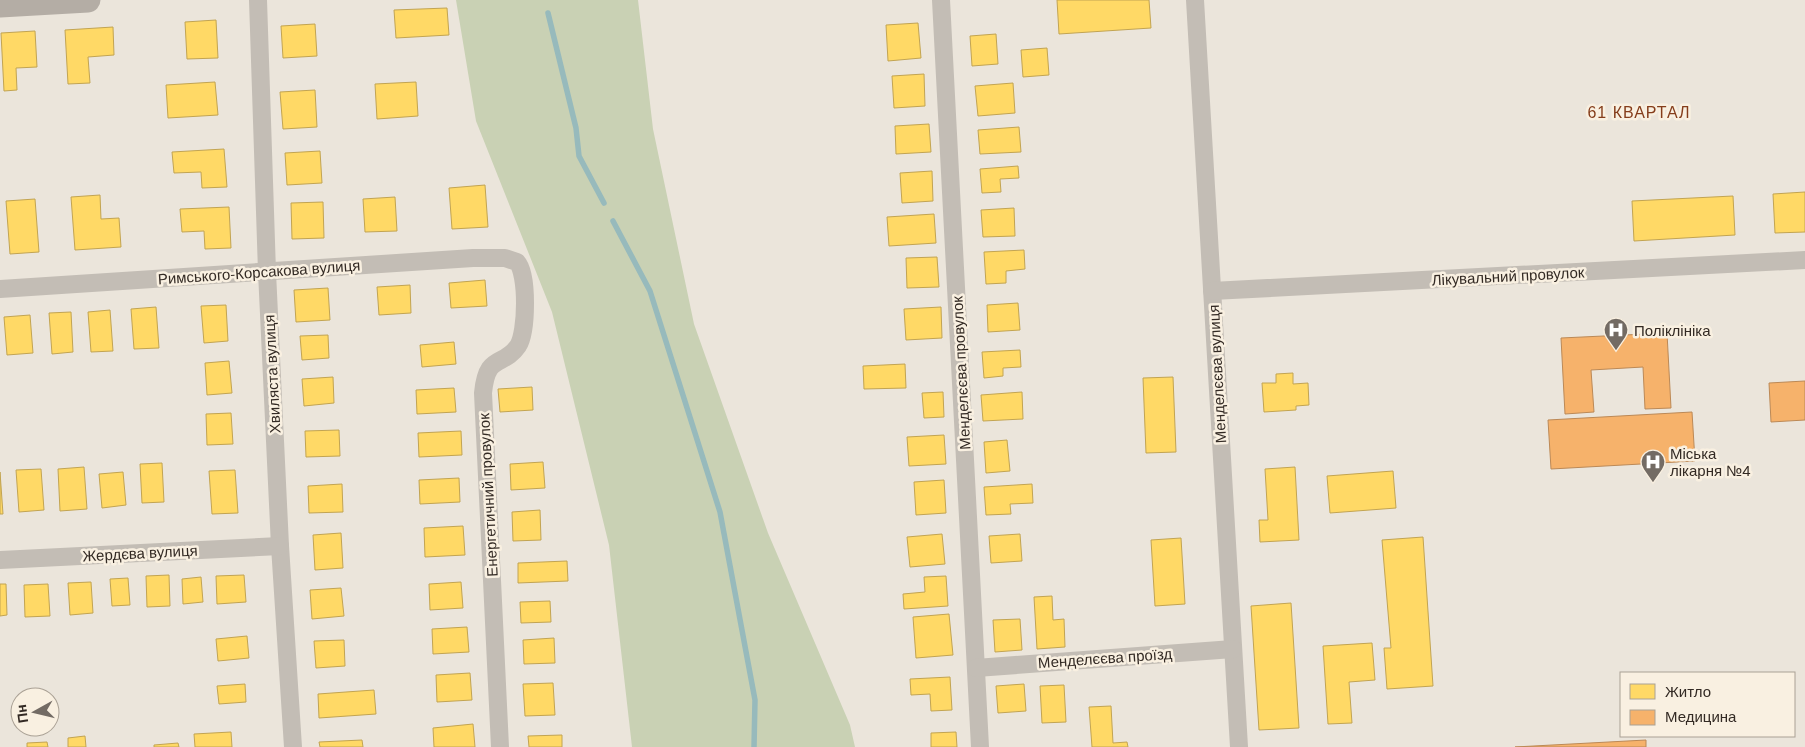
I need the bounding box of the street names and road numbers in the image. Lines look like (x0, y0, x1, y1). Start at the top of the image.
street label: Римського-Корсакова вулиця (157, 256, 361, 288)
street label: Лікувальний провулок (1431, 263, 1585, 288)
street label: Менделєєва провулок (948, 295, 974, 450)
street label: Менделєєва вулиця (1205, 304, 1229, 444)
street label: Хвиляста вулиця (260, 314, 284, 434)
street label: Енергетичний провулок (475, 412, 501, 577)
street label: Жердєва вулиця (82, 541, 198, 565)
street label: Менделєєва проїзд (1037, 645, 1173, 671)

